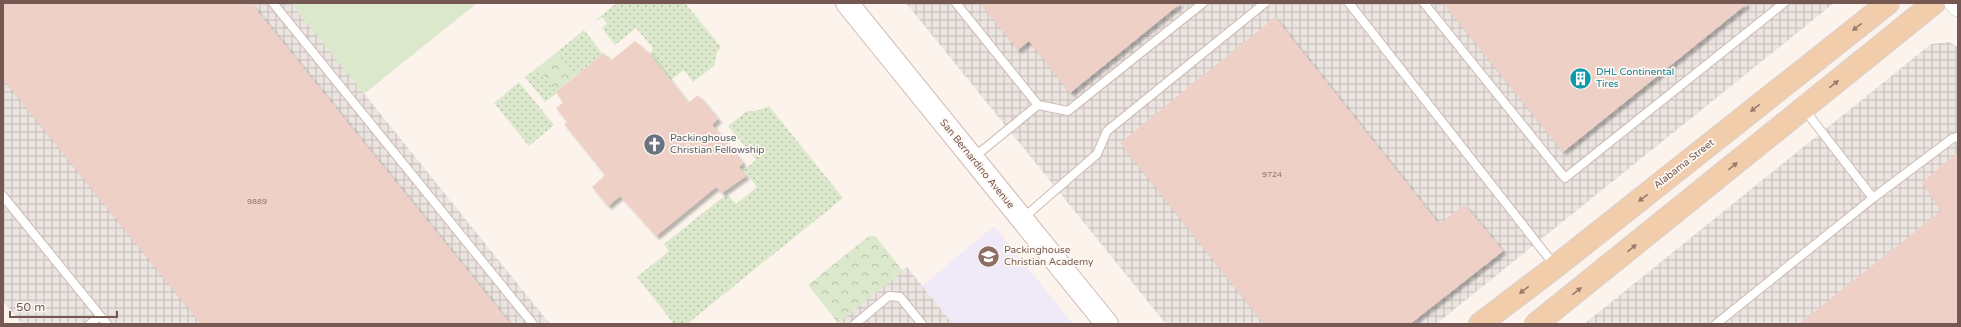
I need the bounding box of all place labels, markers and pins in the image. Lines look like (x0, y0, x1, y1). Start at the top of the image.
building icon: DHL Continental Tires (1567, 65, 1593, 91)
place label: DHL Continental Tires (1596, 66, 1674, 90)
church icon: Packinghouse Christian Fellowship (641, 131, 667, 157)
place label: Packinghouse Christian Fellowship (670, 132, 765, 156)
school or university icon: Packinghouse Christian Academy (975, 243, 1001, 269)
place label: Packinghouse Christian Academy (1004, 244, 1094, 268)

